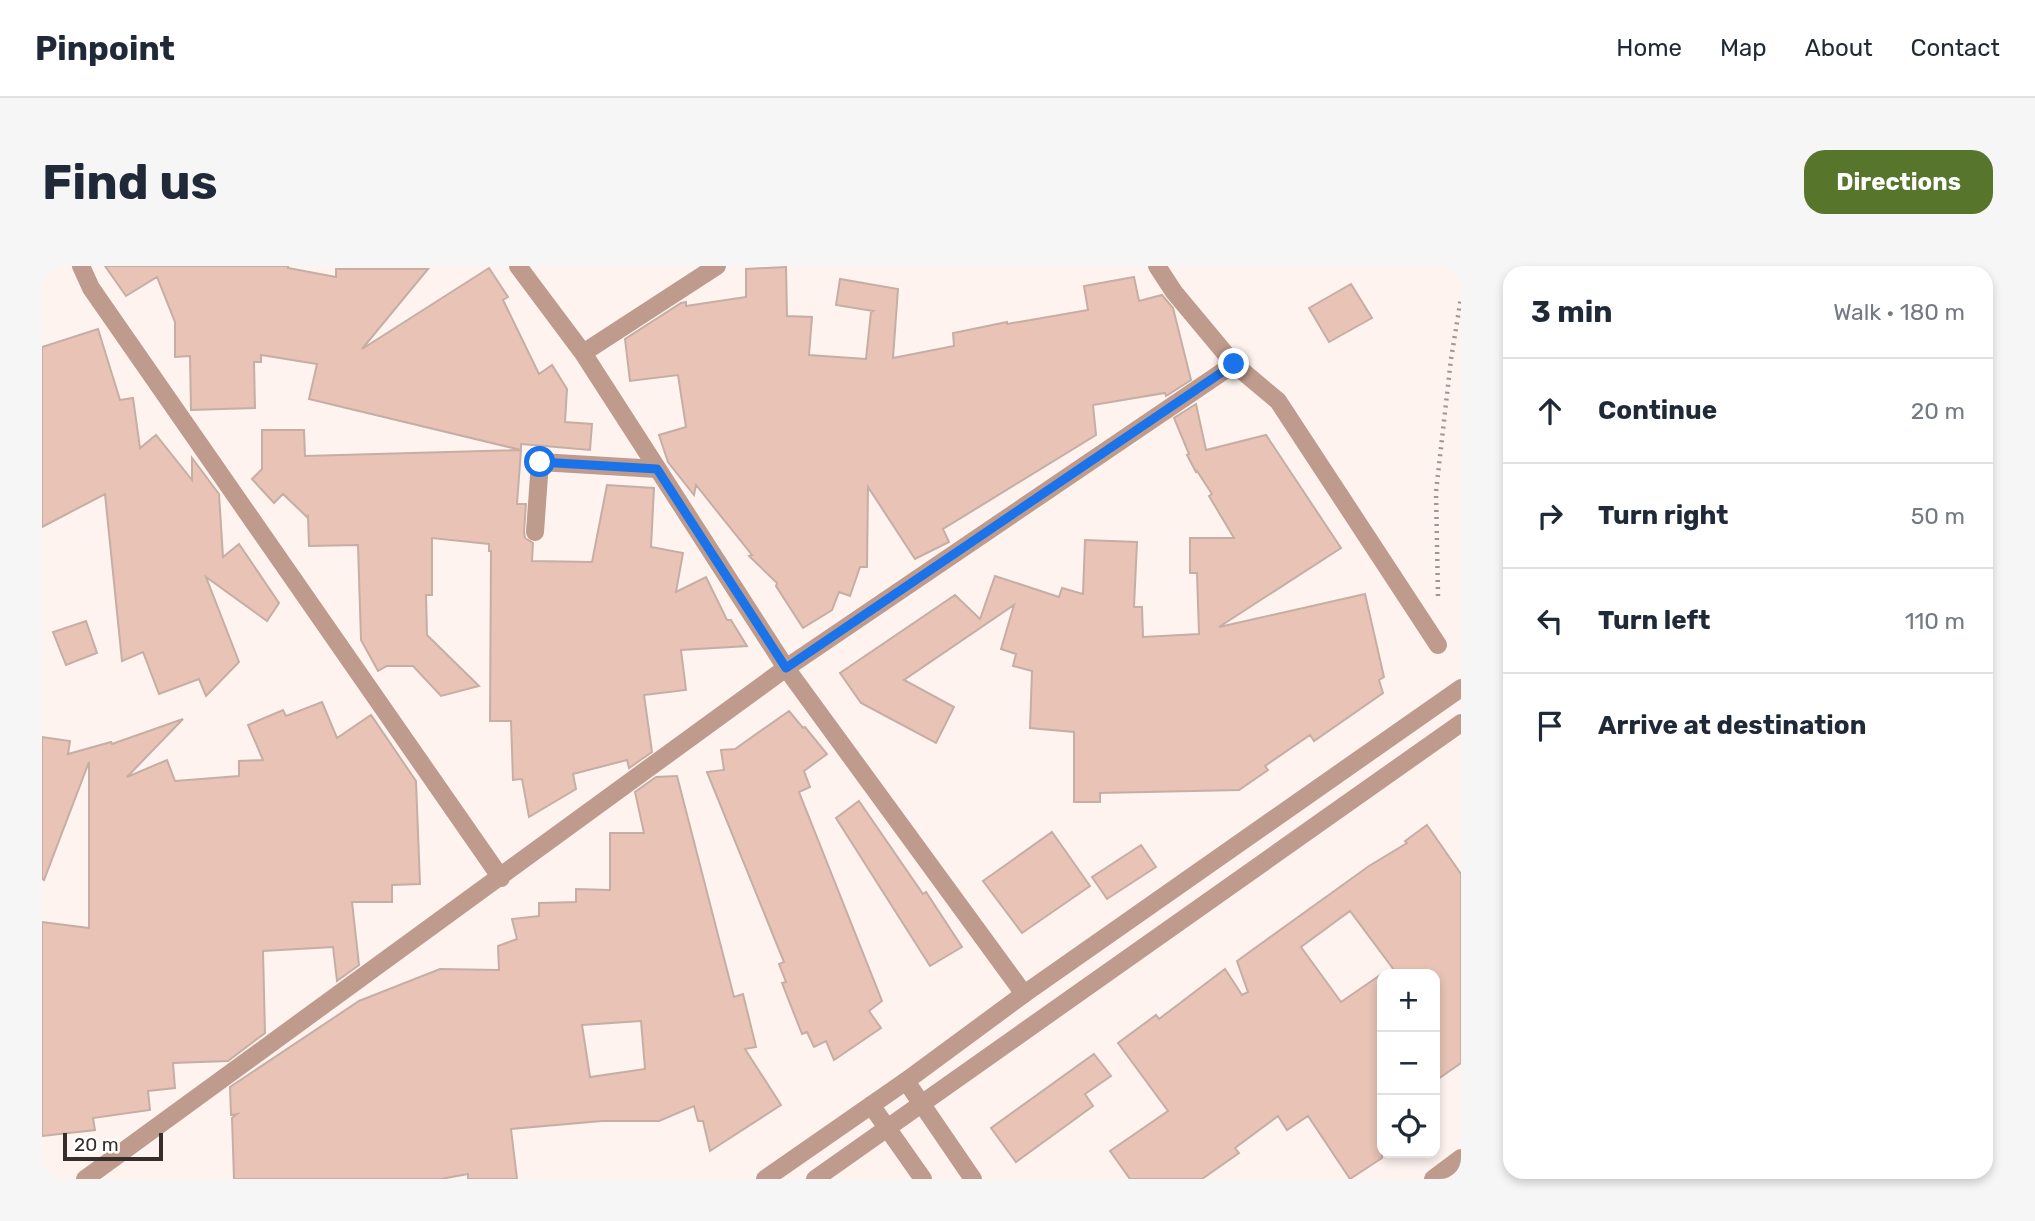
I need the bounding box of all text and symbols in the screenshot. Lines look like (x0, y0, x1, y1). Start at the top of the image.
text: Pinpoint (35, 29, 175, 68)
text: Home (1616, 34, 1682, 62)
text: Map (1720, 34, 1767, 62)
text: About (1805, 34, 1873, 62)
text: Contact (1911, 34, 2000, 62)
button: Directions (1804, 150, 1993, 214)
text: Find us (42, 153, 218, 211)
text: 3 min (1531, 294, 1613, 330)
text: Walk · 180 m (1833, 298, 1965, 326)
route end (1218, 348, 1249, 379)
icon: ahead (1531, 392, 1569, 430)
text: Continue (1598, 395, 1717, 426)
text: 20 m (1911, 397, 1965, 425)
route start (524, 446, 555, 477)
icon: right (1531, 497, 1569, 535)
text: Turn right (1598, 500, 1728, 531)
text: 50 m (1911, 502, 1965, 530)
icon: left (1531, 602, 1569, 640)
text: Turn left (1598, 605, 1710, 636)
text: 110 m (1905, 607, 1965, 635)
icon: arrive (1531, 707, 1569, 745)
text: Arrive at destination (1598, 710, 1866, 741)
map controls (1377, 969, 1440, 1158)
button: + (1377, 969, 1440, 1032)
button: − (1377, 1032, 1440, 1095)
button: locate (1377, 1095, 1440, 1158)
scale bar (63, 1130, 163, 1162)
text: 20 m (74, 1133, 119, 1156)

